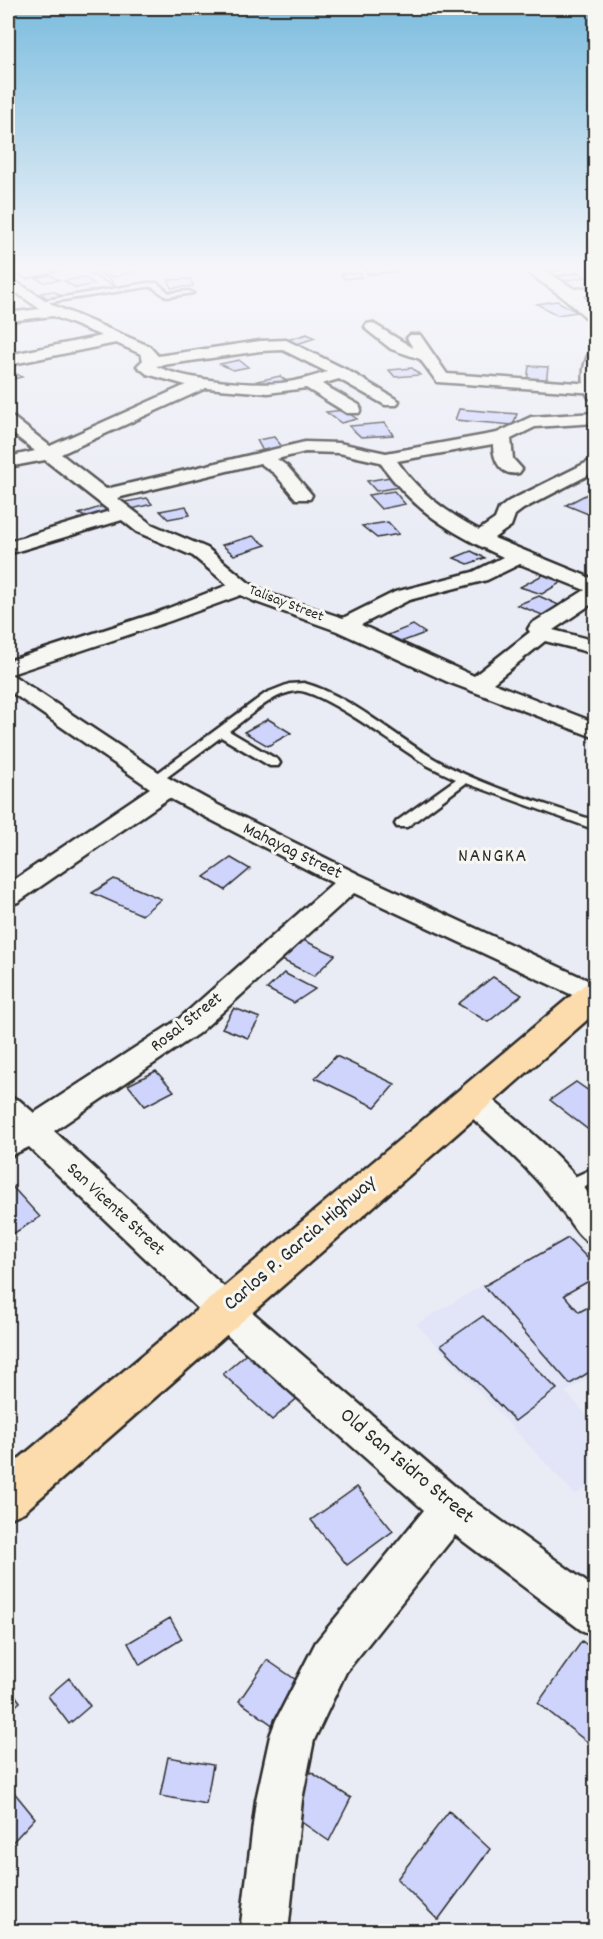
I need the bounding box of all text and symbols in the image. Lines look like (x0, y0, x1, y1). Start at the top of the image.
street label: Talisay Street (245, 580, 327, 629)
street label: Mahayag Street (238, 817, 346, 887)
district label: NANGKA (458, 843, 528, 871)
street label: Rosal Street (146, 987, 228, 1059)
street label: San Vicente Street (60, 1158, 170, 1263)
street label: Carlos P. Garcia Highway (218, 1169, 385, 1319)
street label: Old San Isidro Street (332, 1402, 480, 1532)

